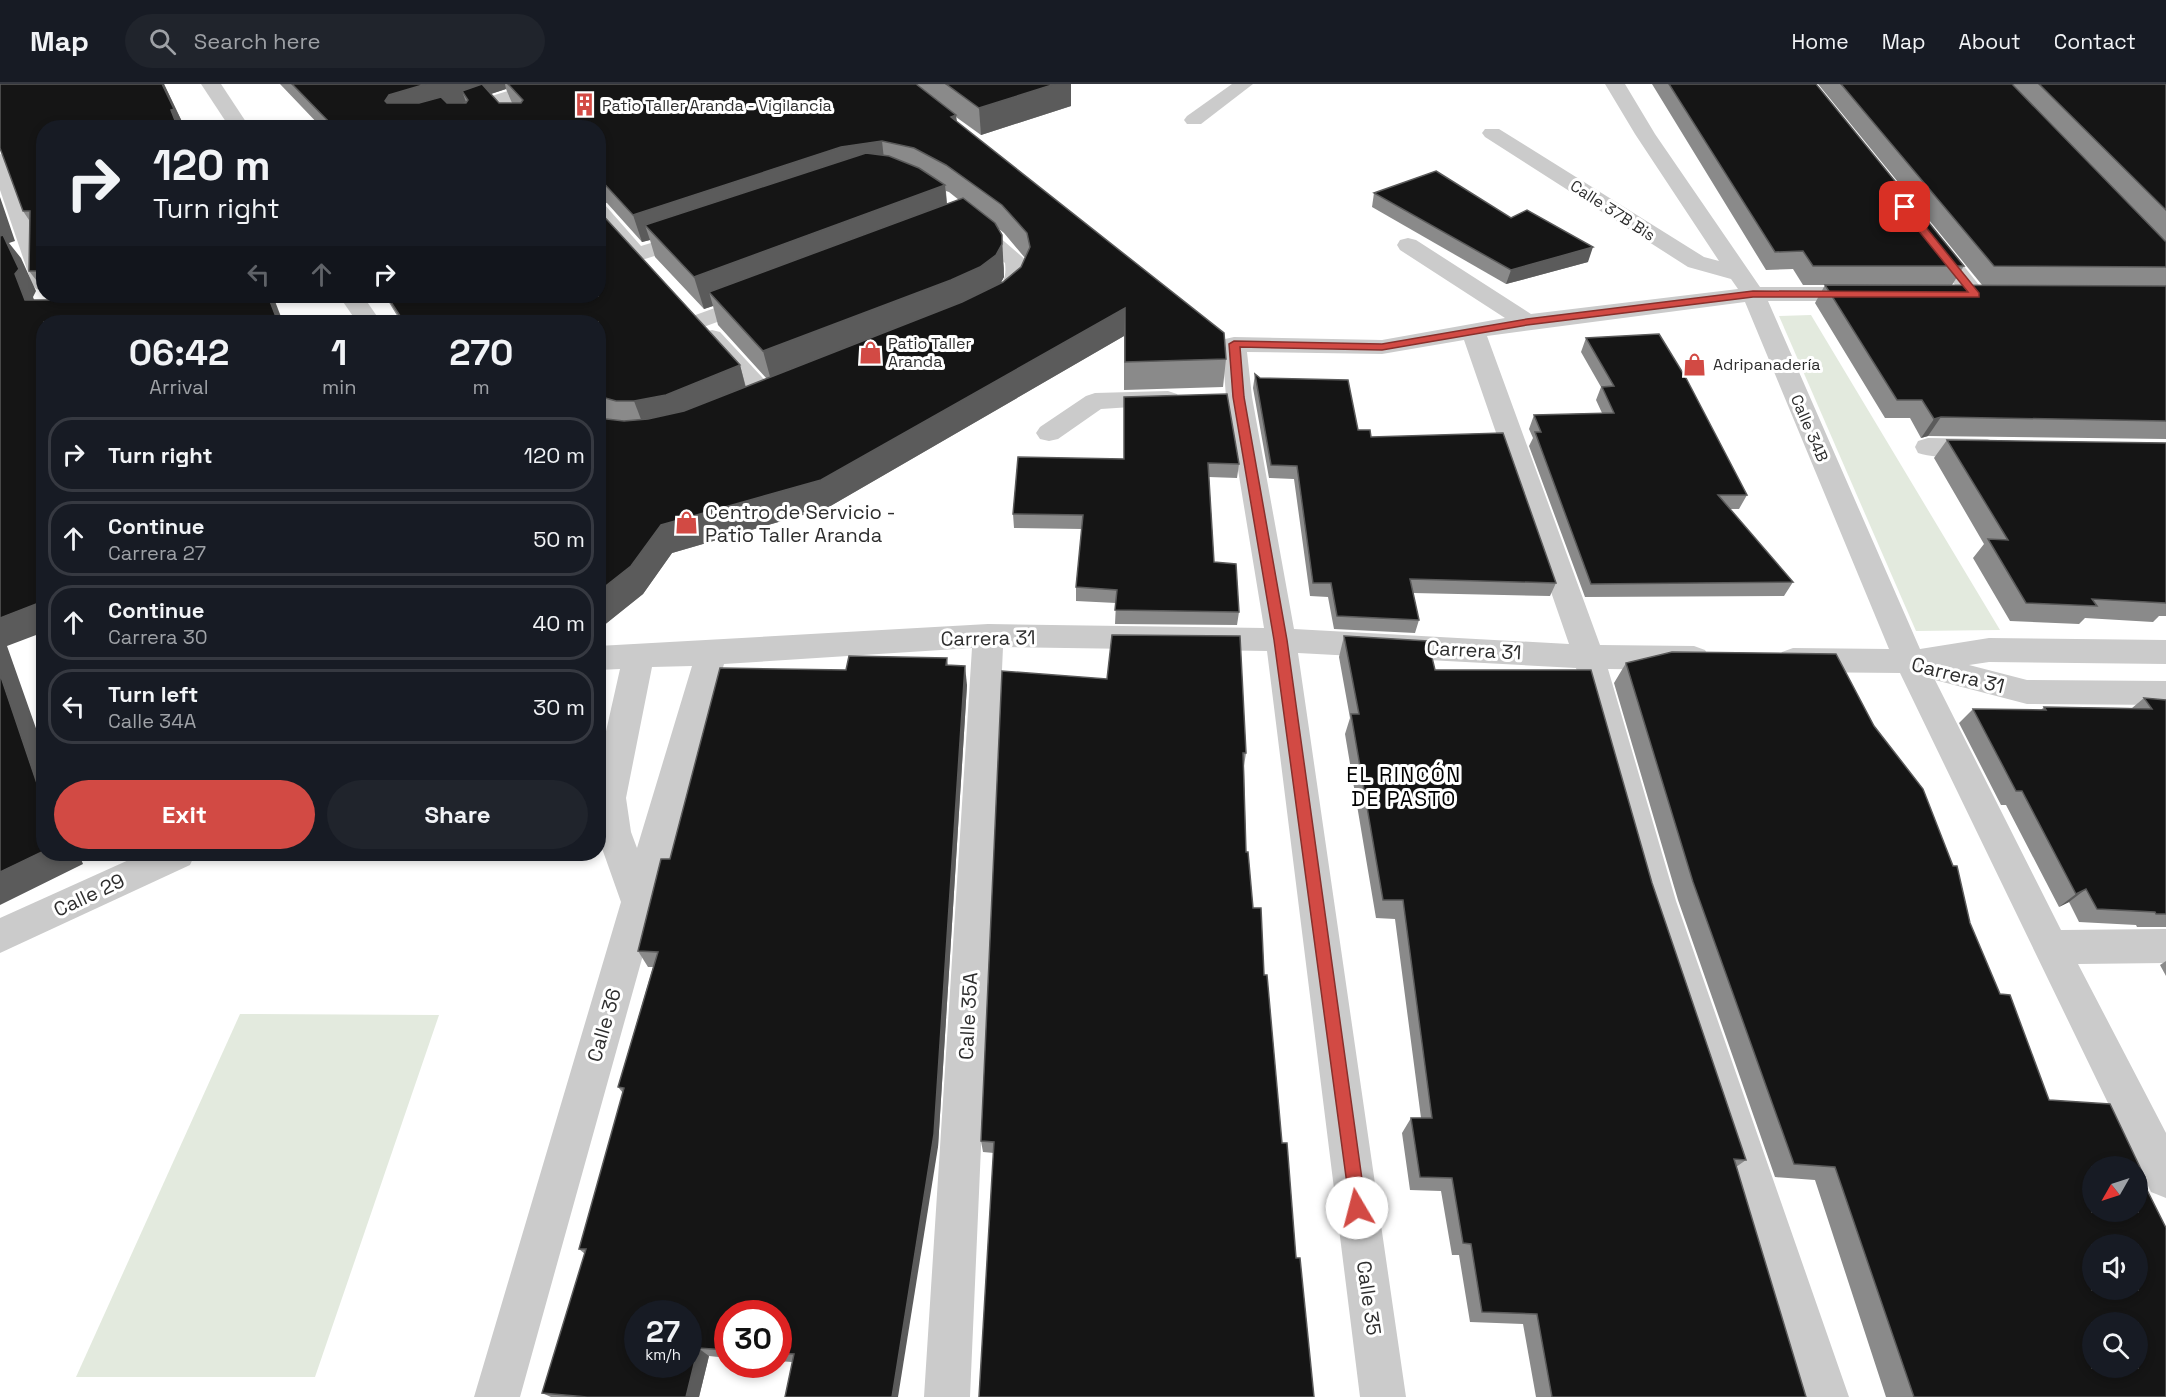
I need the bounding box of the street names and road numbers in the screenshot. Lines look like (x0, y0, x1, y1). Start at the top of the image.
street label: Calle 37B Bis (1566, 175, 1659, 246)
street label: Calle 34B (1786, 391, 1833, 465)
street label: Carrera 31 (940, 624, 1036, 652)
street label: Carrera 31 (1426, 635, 1522, 665)
street label: Carrera 31 (1909, 651, 2007, 699)
street label: Calle 29 (49, 867, 129, 923)
street label: Calle 35A (953, 971, 983, 1061)
street label: Calle 36 (581, 985, 627, 1065)
street label: Calle 35 (1351, 1259, 1387, 1337)

